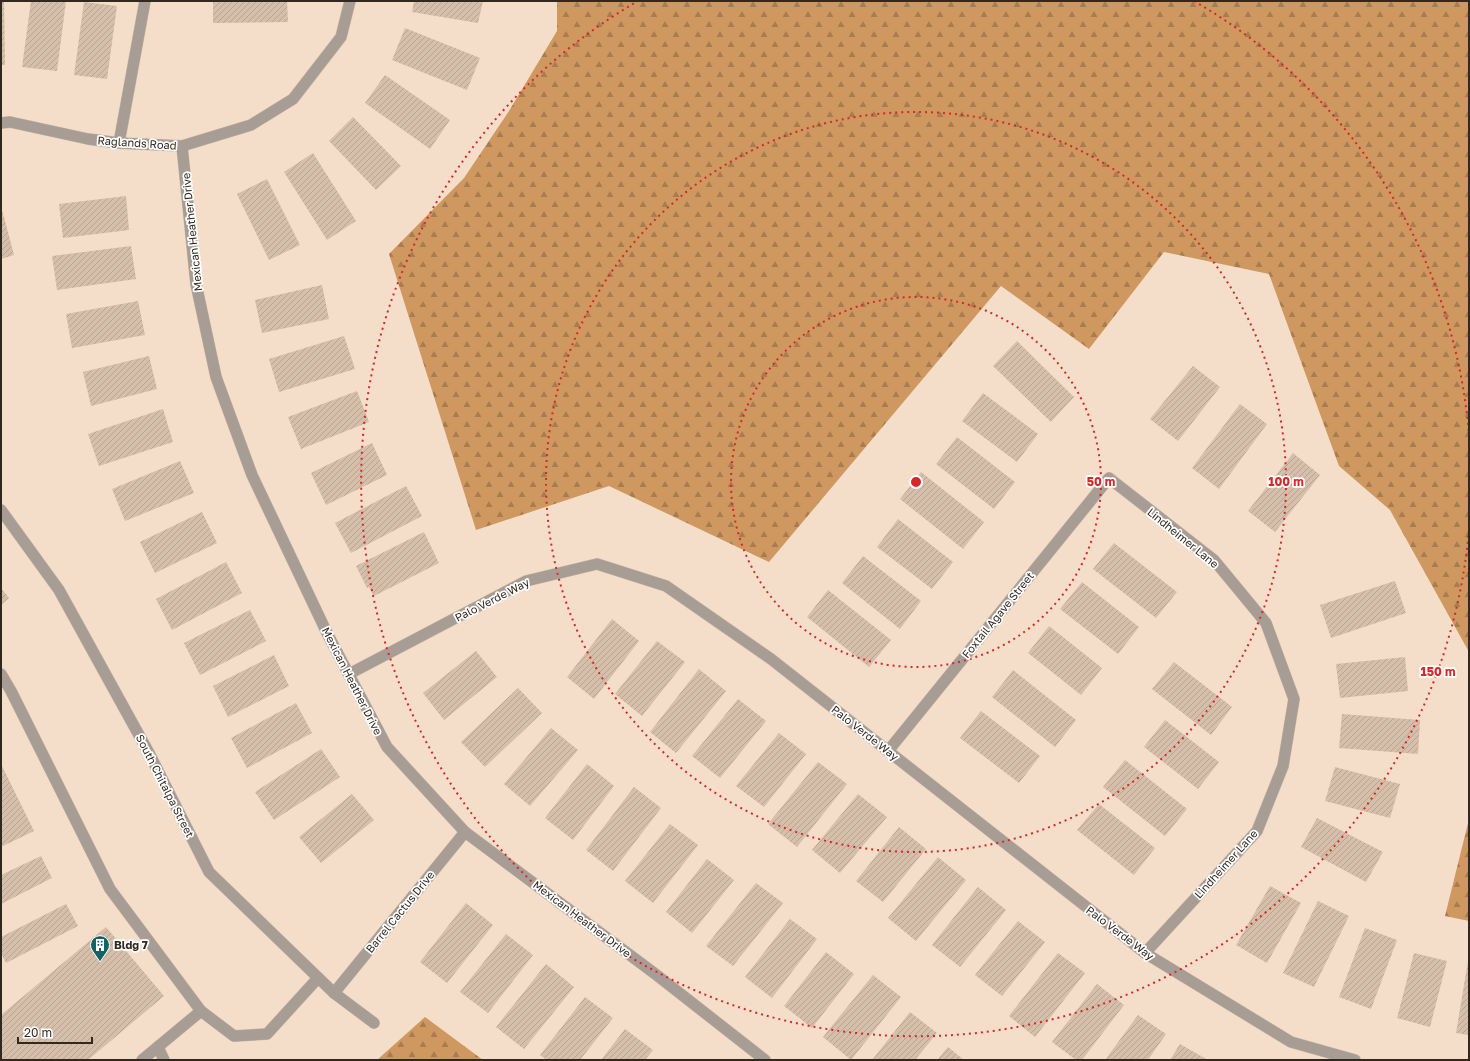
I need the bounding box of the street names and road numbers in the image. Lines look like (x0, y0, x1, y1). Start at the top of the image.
street label: Raglands Road (97, 133, 177, 152)
street label: Mexican Heather Drive (179, 172, 204, 292)
street label: Lindheimer Lane (1145, 505, 1222, 570)
street label: Foxtail Agave Street (959, 569, 1036, 660)
street label: Palo Verde Way (453, 575, 531, 624)
street label: Mexican Heather Drive (320, 625, 385, 737)
street label: Palo Verde Way (829, 702, 901, 763)
street label: South Chitalpa Street (134, 732, 197, 839)
street label: Lindheimer Lane (1191, 827, 1260, 901)
street label: Barrel Cactus Drive (363, 868, 437, 955)
street label: Mexican Heather Drive (531, 878, 634, 960)
street label: Palo Verde Way (1084, 903, 1157, 962)

